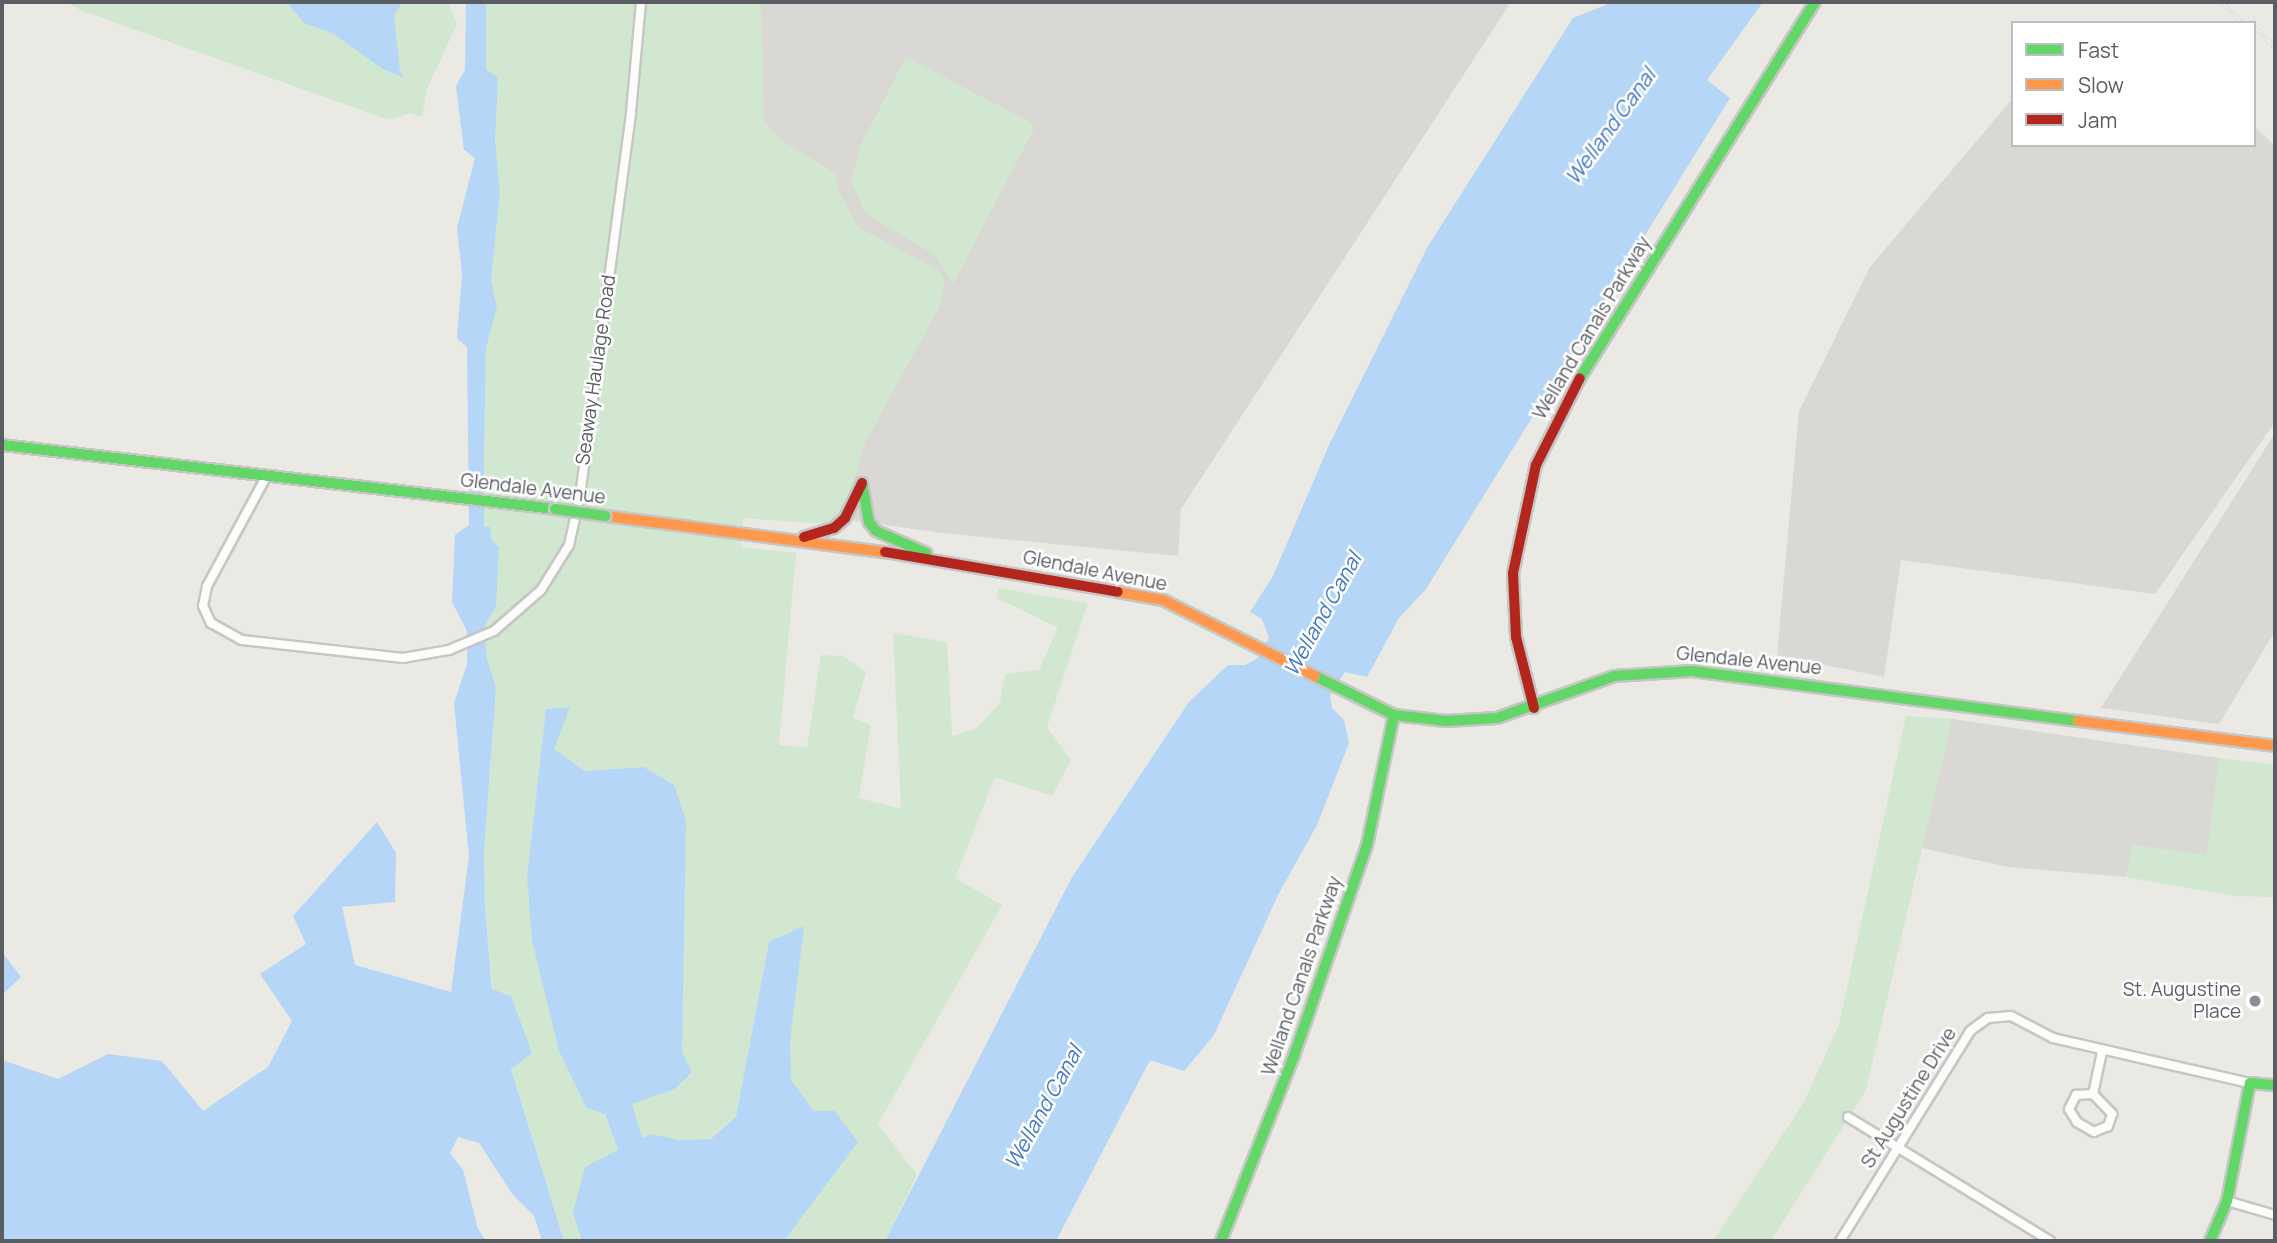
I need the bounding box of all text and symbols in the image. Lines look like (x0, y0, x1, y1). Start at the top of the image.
legend (2011, 21, 2256, 147)
text: Fast (2078, 36, 2119, 64)
water label: Welland Canal (1560, 63, 1660, 189)
text: Slow (2078, 71, 2124, 99)
text: Jam (2078, 106, 2117, 134)
street label: Welland Canals Parkway (1528, 232, 1656, 424)
street label: Seaway Haulage Road (571, 274, 621, 466)
street label: Glendale Avenue (459, 469, 607, 509)
street label: Glendale Avenue (1021, 546, 1169, 596)
water label: Welland Canal (1278, 548, 1366, 680)
street label: Glendale Avenue (1675, 642, 1823, 680)
street label: Welland Canals Parkway (1257, 873, 1347, 1079)
place label: St. Augustine Place (2123, 979, 2241, 1023)
marker: St. Augustine Place (2247, 993, 2263, 1009)
street label: St Augustine Drive (1857, 1023, 1961, 1173)
water label: Welland Canal (999, 1041, 1087, 1173)

